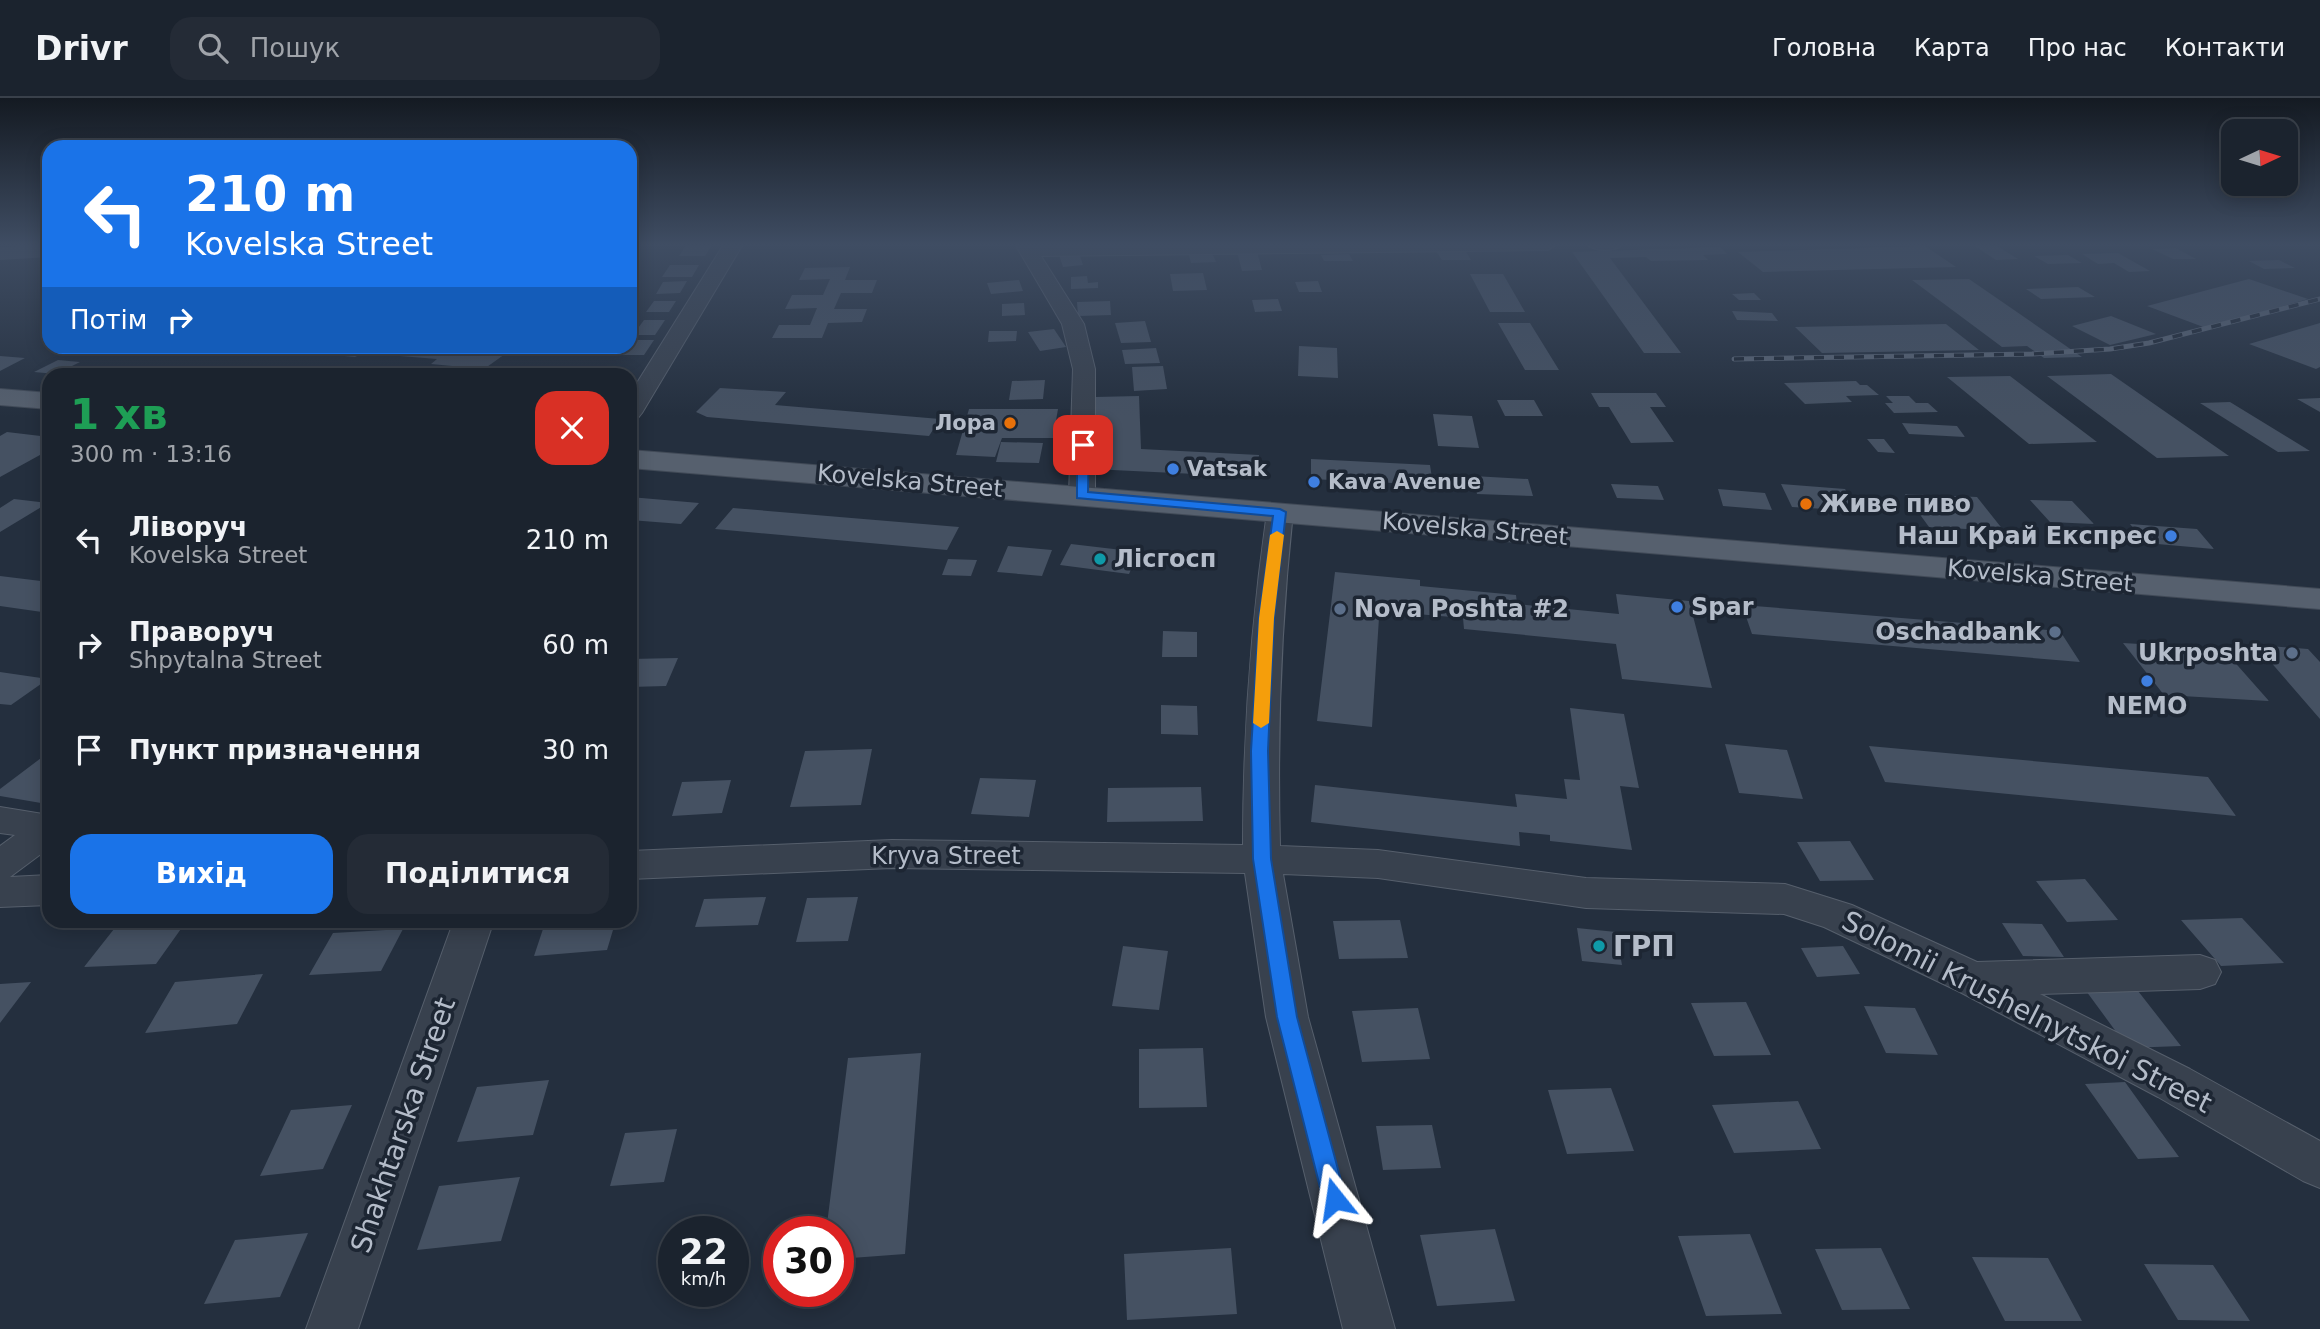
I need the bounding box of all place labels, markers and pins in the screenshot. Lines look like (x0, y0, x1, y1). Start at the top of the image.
place label: Лора (935, 411, 996, 435)
marker: Лора (1002, 415, 1018, 431)
pin (1053, 415, 1113, 475)
place label: Vatsak (1187, 457, 1268, 481)
marker: Vatsak (1165, 461, 1181, 477)
place label: Kava Avenue (1328, 470, 1481, 494)
marker: Kava Avenue (1306, 474, 1322, 490)
place label: Живе пиво (1820, 490, 1971, 518)
marker: Живе пиво (1798, 496, 1814, 512)
place label: Наш Край Експрес (1898, 522, 2157, 550)
marker: Наш Край Експрес (2163, 528, 2179, 544)
place label: Лісгосп (1114, 545, 1216, 573)
marker: Лісгосп (1092, 551, 1108, 567)
place label: Spar (1691, 593, 1754, 621)
place label: Nova Poshta #2 (1354, 595, 1569, 623)
marker: Spar (1669, 599, 1685, 615)
marker: Nova Poshta #2 (1332, 601, 1348, 617)
place label: Oschadbank (1875, 618, 2042, 646)
marker: Oschadbank (2047, 624, 2063, 640)
place label: Ukrposhta (2138, 639, 2278, 667)
marker: Ukrposhta (2284, 645, 2300, 661)
marker: NEMO (2139, 673, 2155, 689)
place label: NEMO (2107, 692, 2187, 720)
place label: ГРП (1613, 930, 1675, 963)
marker: ГРП (1591, 938, 1607, 954)

